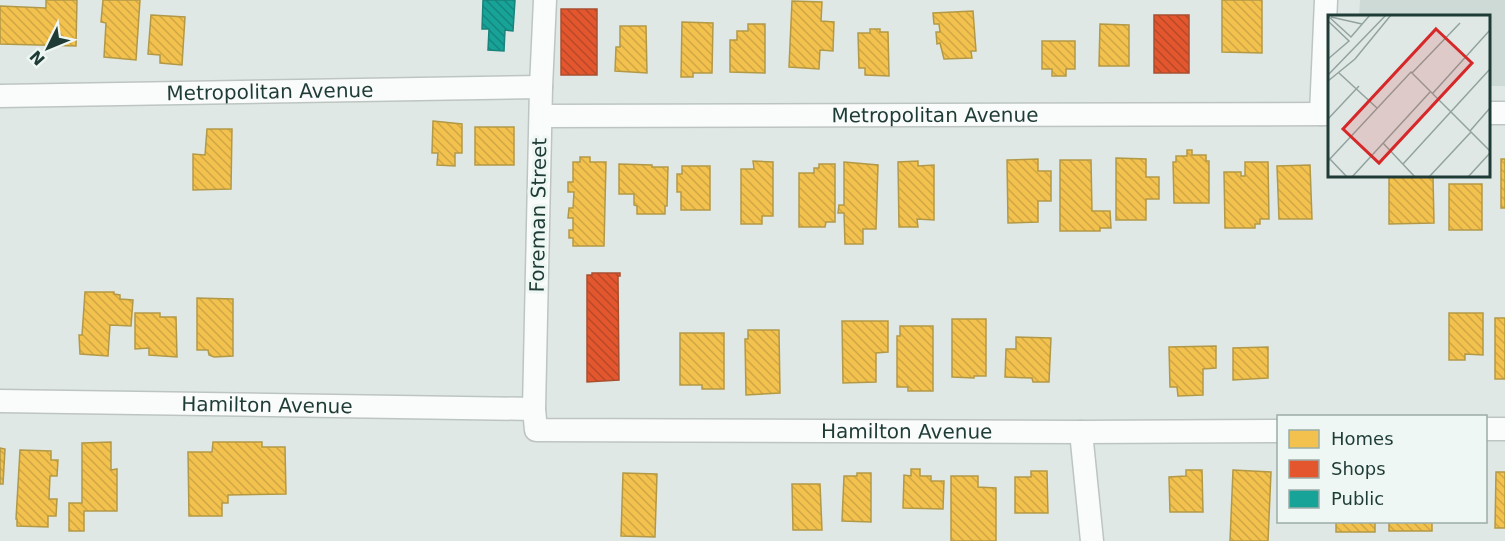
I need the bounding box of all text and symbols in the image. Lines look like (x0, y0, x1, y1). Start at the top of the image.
inset map (1328, 15, 1490, 177)
north arrow (18, 18, 78, 78)
text: N (26, 47, 49, 69)
street label: Metropolitan Avenue (166, 78, 374, 105)
street label: Metropolitan Avenue (831, 103, 1039, 127)
street label: Foreman Street (525, 137, 551, 293)
street label: Hamilton Avenue (181, 392, 353, 418)
legend (1277, 415, 1487, 523)
street label: Hamilton Avenue (821, 419, 992, 444)
text: Homes (1331, 428, 1394, 449)
text: Shops (1331, 458, 1386, 479)
text: Public (1331, 488, 1384, 509)

